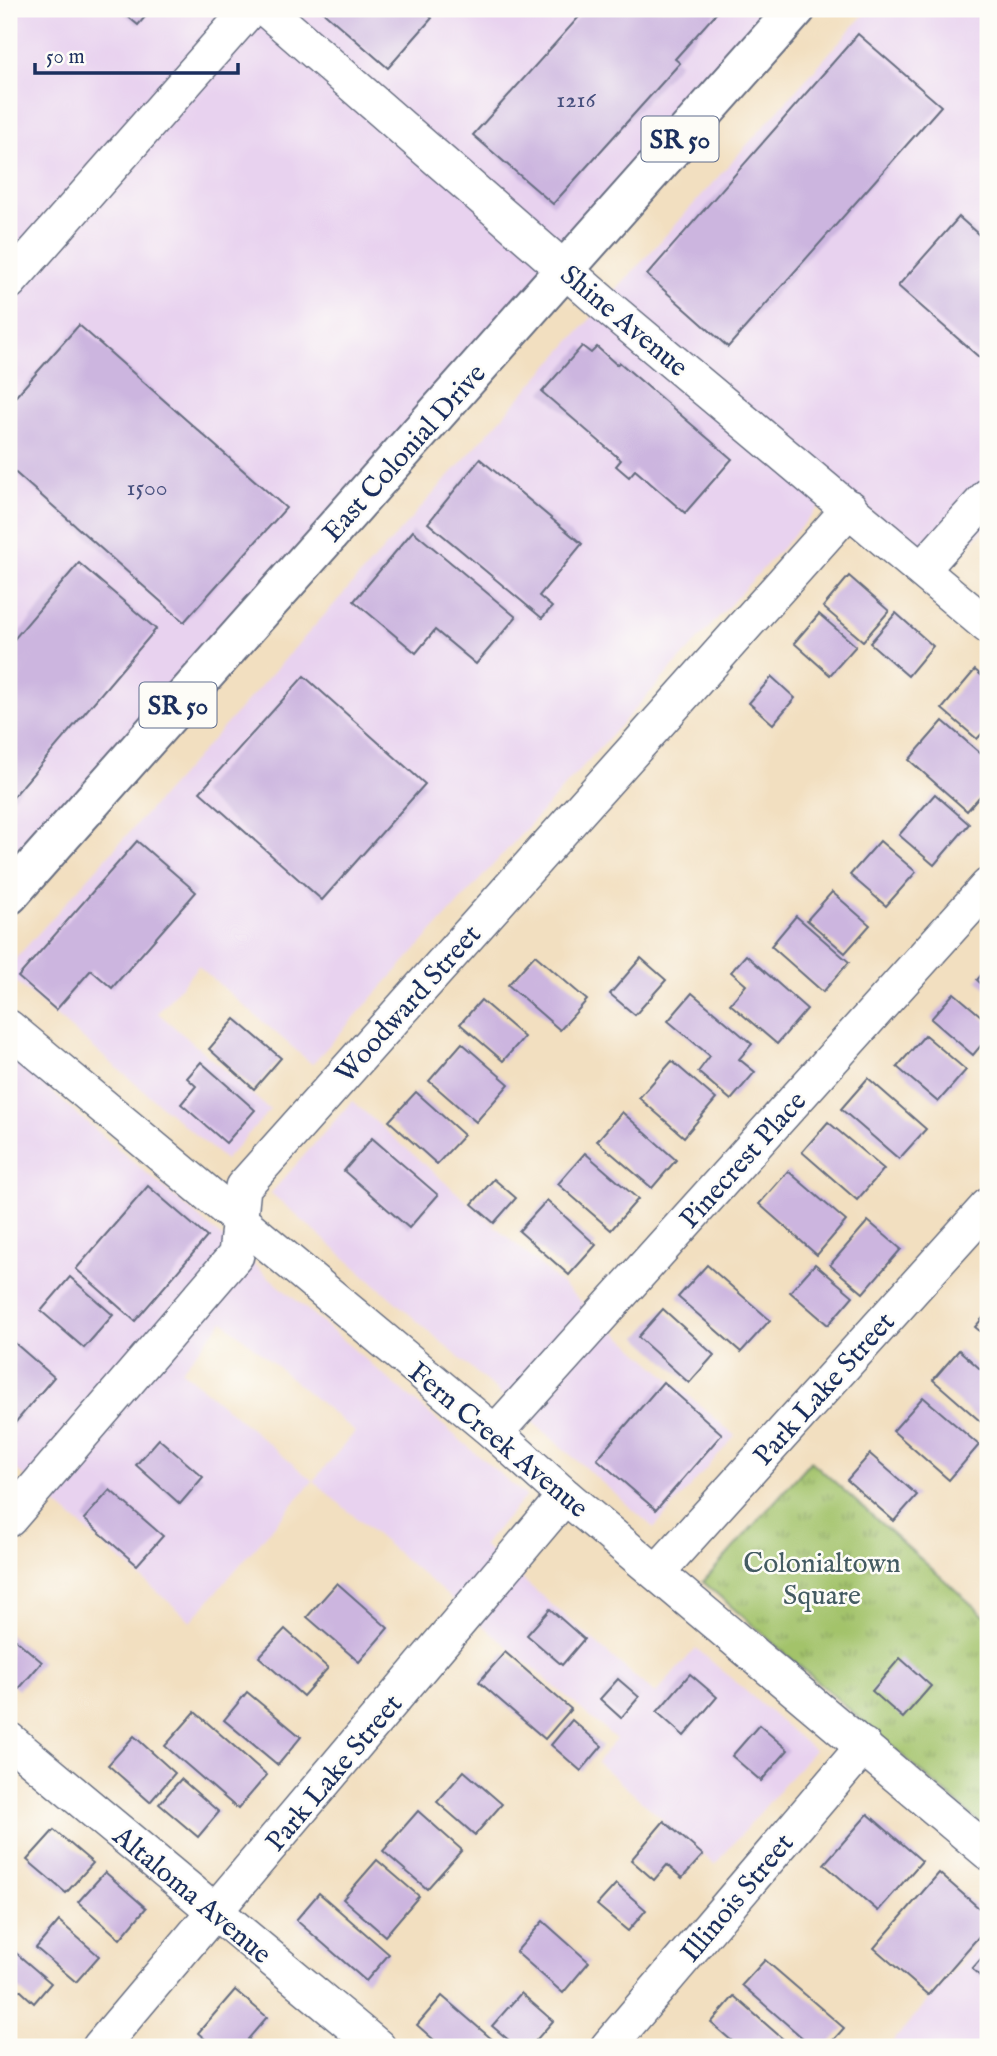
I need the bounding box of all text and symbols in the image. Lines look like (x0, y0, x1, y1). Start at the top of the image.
scale bar (35, 32, 238, 76)
text: 50 m (46, 44, 85, 71)
house number: 1216 (556, 85, 597, 116)
road number: SR 50 (642, 116, 718, 162)
street label: Shine Avenue (552, 258, 695, 386)
street label: East Colonial Drive (316, 357, 494, 550)
house number: 1500 (126, 473, 168, 504)
road number: SR 50 (140, 682, 216, 727)
street label: Woodward Street (328, 918, 490, 1091)
street label: Pinecrest Place (673, 1085, 815, 1237)
street label: Park Lake Street (747, 1305, 903, 1474)
street label: Fern Creek Avenue (400, 1355, 595, 1526)
park label: Colonialtown Square (743, 1547, 901, 1614)
street label: Park Lake Street (259, 1687, 411, 1859)
street label: Altaloma Avenue (104, 1819, 278, 1973)
street label: Illinois Street (674, 1827, 802, 1970)

